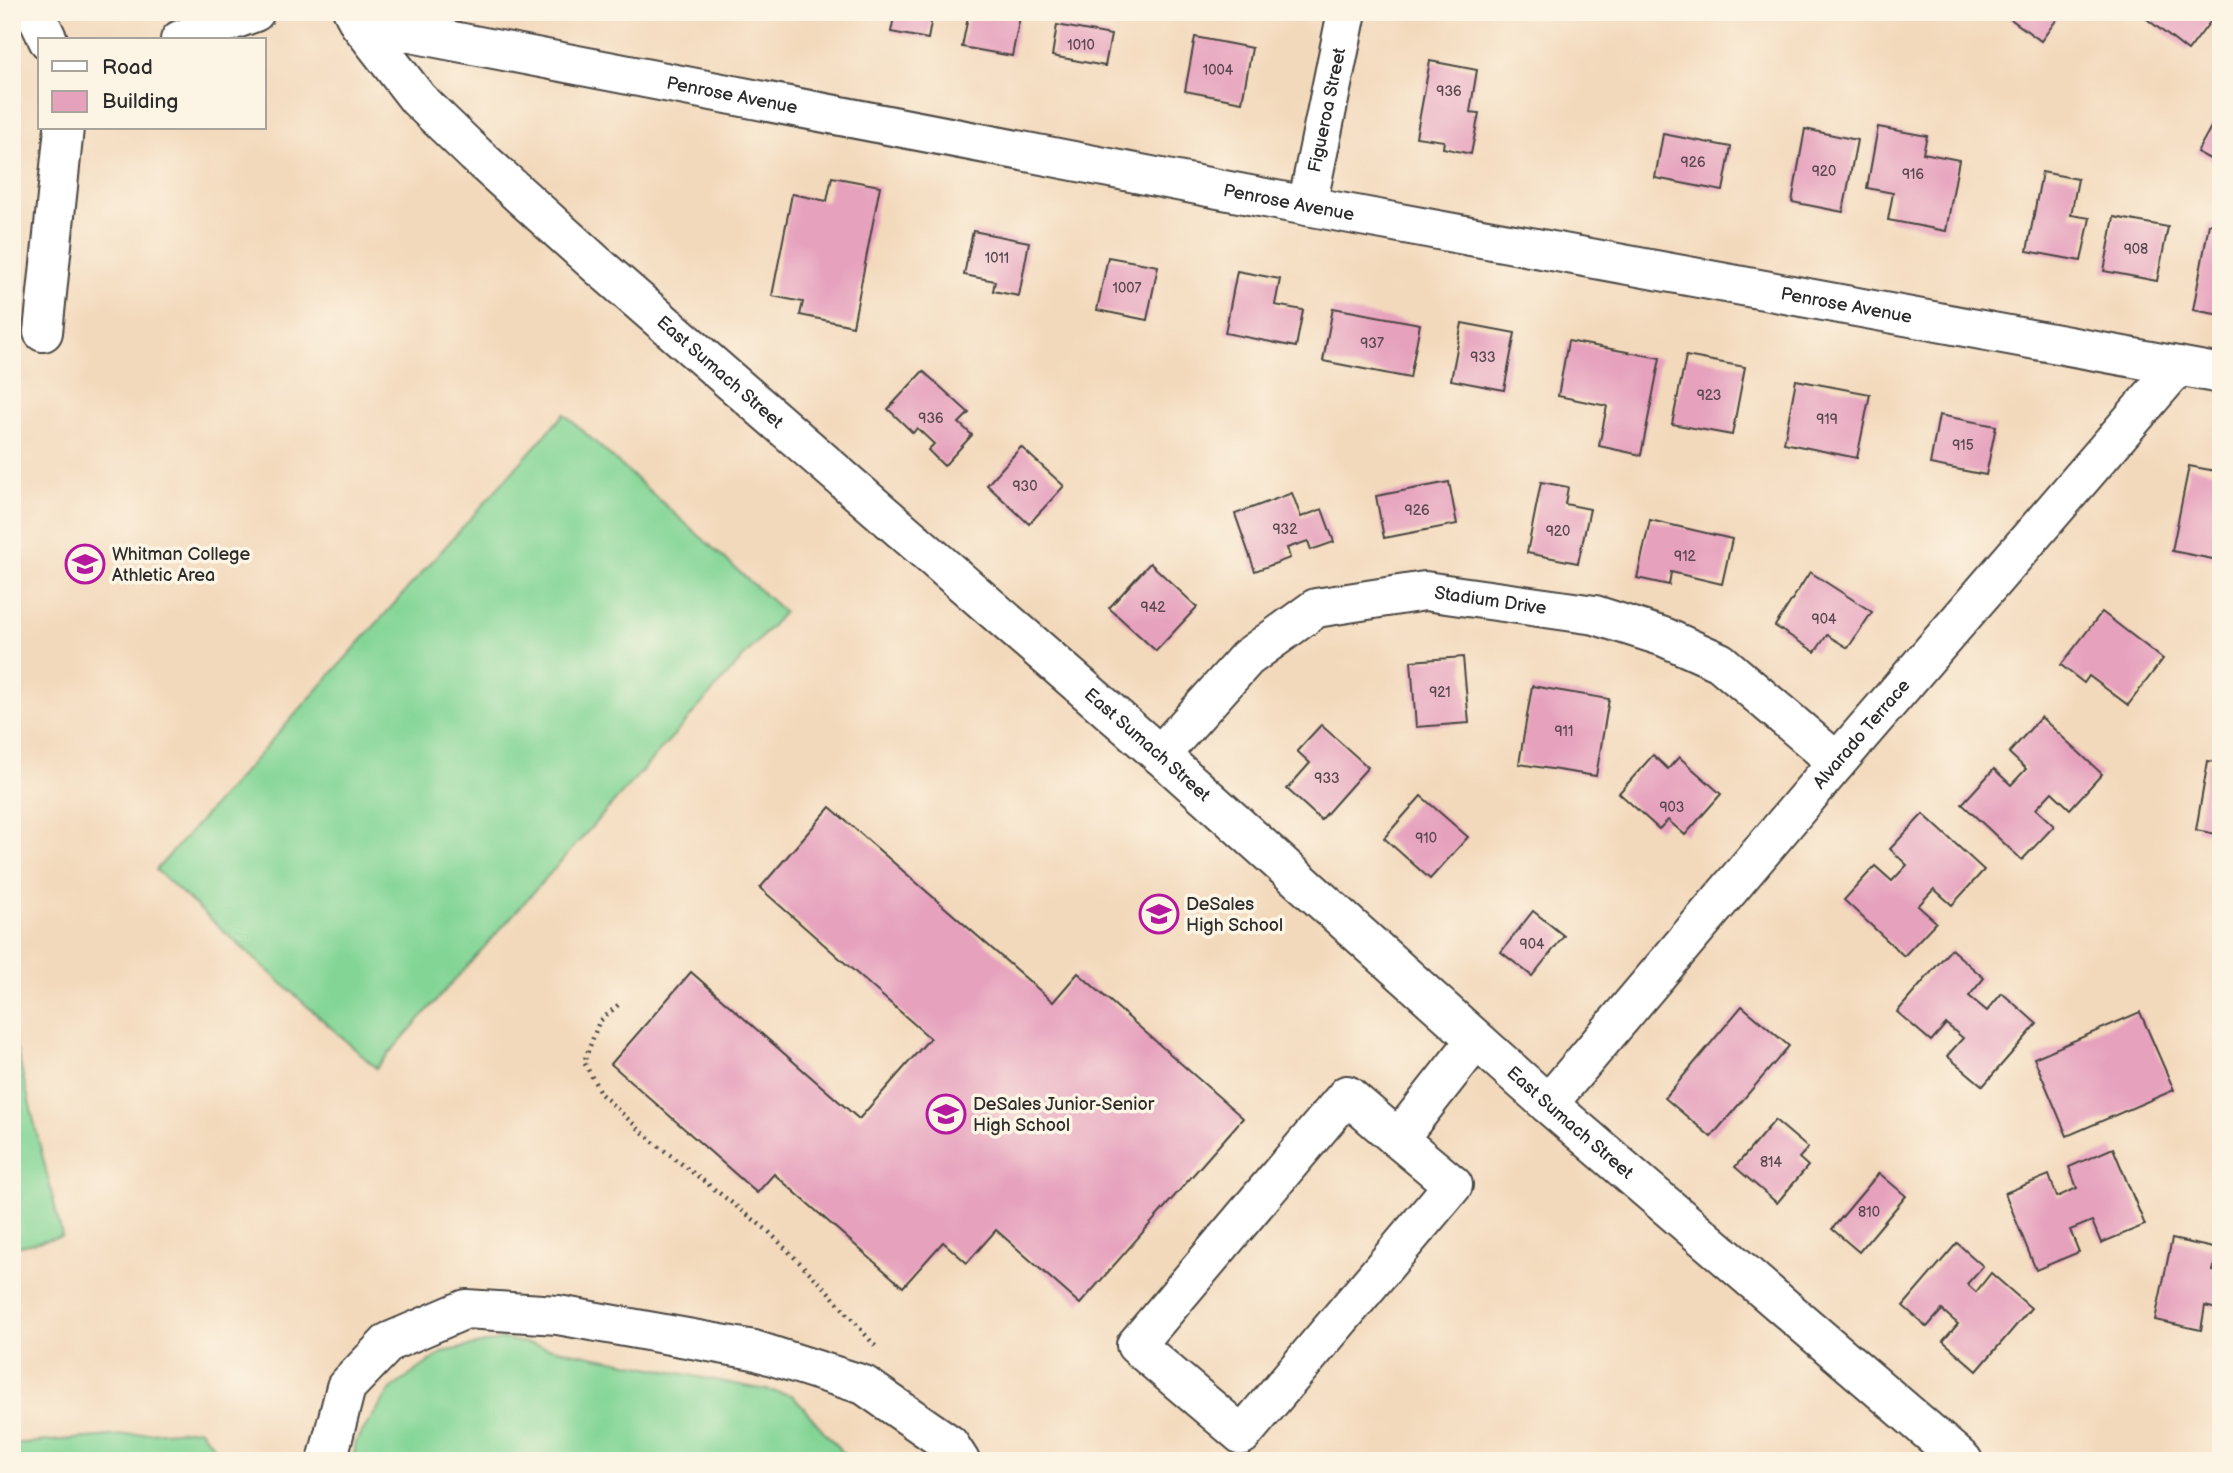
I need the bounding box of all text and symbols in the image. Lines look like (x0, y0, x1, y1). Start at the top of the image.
house number: 1010 (1067, 37, 1095, 54)
legend (38, 38, 266, 130)
street label: Figueroa Street (1304, 46, 1350, 174)
text: Road (102, 55, 153, 80)
house number: 1004 (1203, 62, 1234, 79)
street label: Penrose Avenue (665, 73, 799, 118)
house number: 936 (1436, 83, 1462, 100)
text: Building (102, 89, 178, 114)
house number: 926 (1681, 154, 1706, 171)
house number: 920 (1812, 163, 1836, 180)
house number: 916 (1902, 166, 1924, 183)
street label: Penrose Avenue (1222, 180, 1356, 226)
house number: 908 (2124, 241, 2148, 258)
house number: 1011 (985, 250, 1009, 267)
house number: 1007 (1113, 280, 1141, 297)
street label: Penrose Avenue (1779, 283, 1914, 328)
street label: East Sumach Street (652, 312, 788, 433)
house number: 937 (1360, 335, 1384, 352)
house number: 933 (1470, 349, 1496, 366)
house number: 923 (1697, 387, 1721, 404)
house number: 936 (918, 410, 944, 427)
house number: 919 (1816, 411, 1838, 428)
house number: 915 (1952, 437, 1974, 454)
house number: 930 (1013, 478, 1037, 495)
house number: 926 (1405, 502, 1430, 519)
house number: 932 (1273, 521, 1298, 538)
house number: 920 (1546, 523, 1570, 540)
school or university icon: Whitman College Athletic Area (64, 543, 106, 585)
place label: Whitman College Athletic Area (112, 544, 251, 586)
house number: 912 (1674, 548, 1697, 565)
street label: Stadium Drive (1433, 582, 1548, 619)
house number: 942 (1141, 599, 1166, 616)
house number: 904 (1812, 611, 1837, 628)
street label: Alvarado Terrace (1809, 675, 1915, 793)
street label: East Sumach Street (1080, 684, 1215, 806)
house number: 921 (1429, 684, 1451, 701)
house number: 911 (1555, 723, 1573, 740)
house number: 933 (1314, 770, 1340, 787)
house number: 903 (1660, 799, 1684, 816)
house number: 910 (1415, 830, 1437, 847)
school or university icon: DeSales High School (1138, 893, 1180, 935)
place label: DeSales High School (1186, 894, 1283, 936)
house number: 904 (1520, 936, 1545, 953)
street label: East Sumach Street (1502, 1062, 1638, 1184)
school or university icon: DeSales Junior-Senior High School (925, 1093, 967, 1135)
place label: DeSales Junior-Senior High School (973, 1094, 1155, 1136)
house number: 814 (1760, 1154, 1783, 1171)
house number: 810 (1858, 1204, 1880, 1221)

